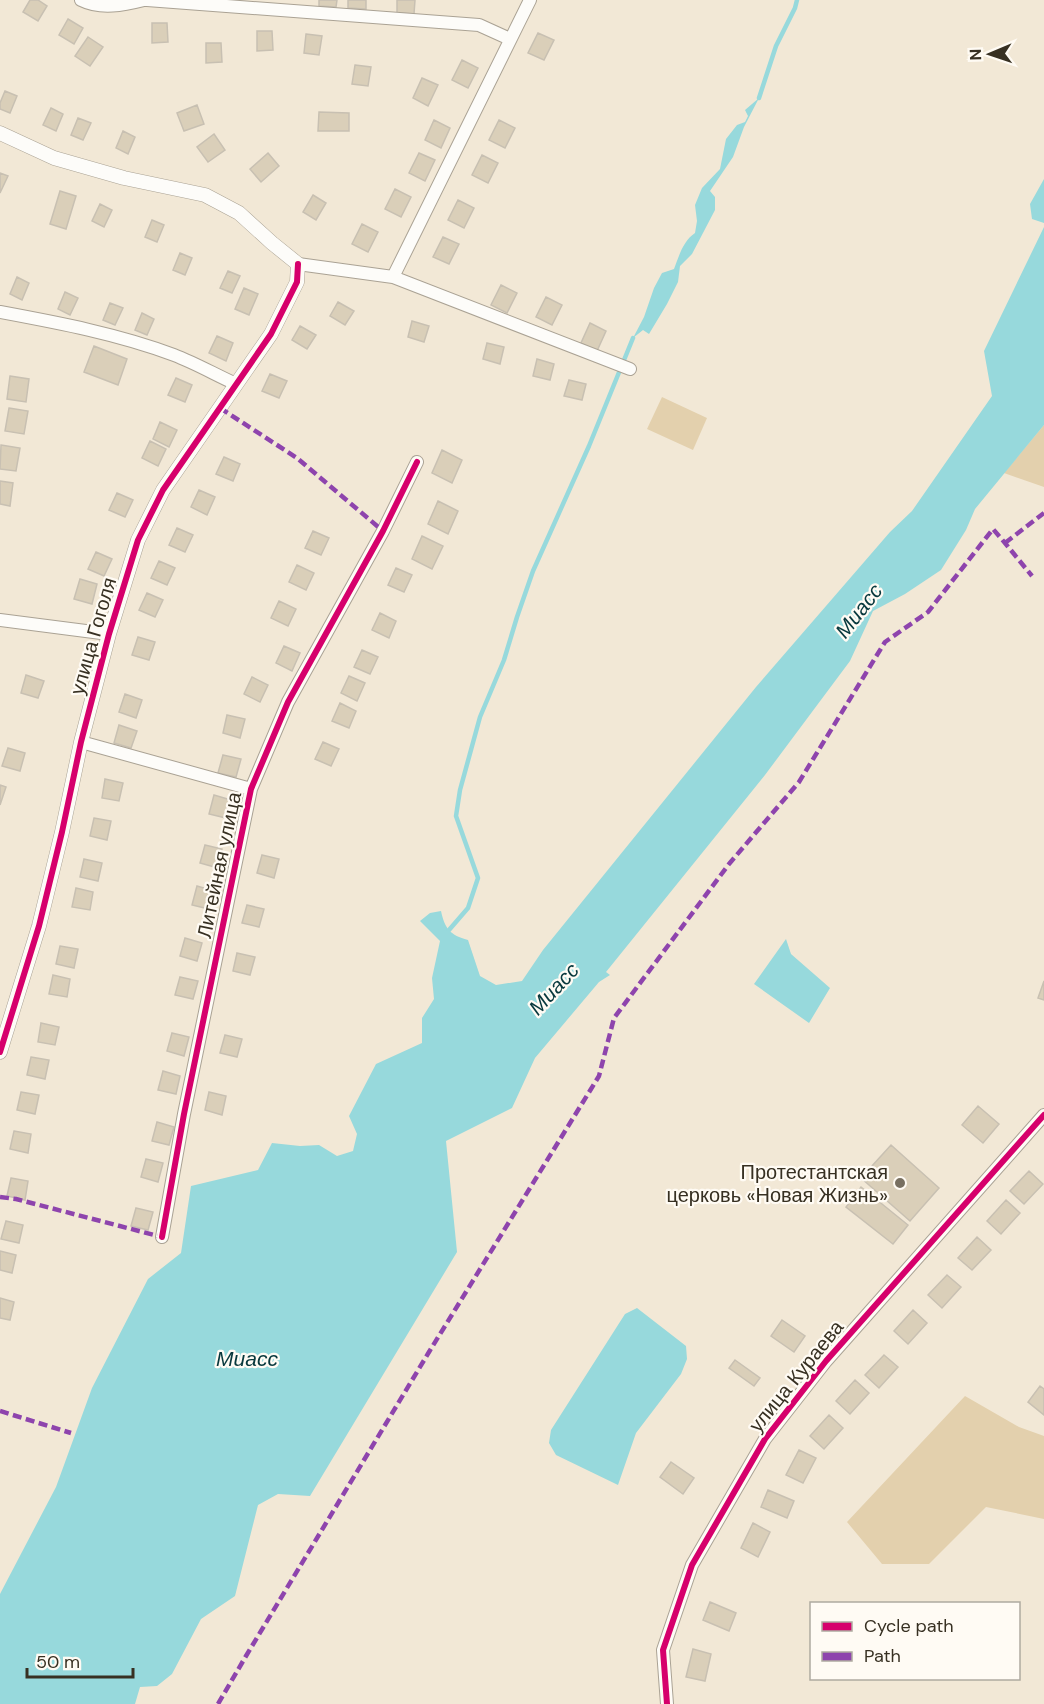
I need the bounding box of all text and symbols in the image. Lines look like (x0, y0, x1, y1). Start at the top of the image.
north arrow (960, 24, 1020, 84)
text: N (965, 48, 986, 61)
street label: улица Гоголя (64, 574, 122, 698)
water label: Миасс (829, 578, 889, 644)
street label: Литейная улица (191, 789, 247, 940)
water label: Миасс (523, 956, 586, 1021)
place label: Протестантская церковь «Новая Жизнь» (666, 1159, 888, 1208)
marker: Протестантская церковь «Новая Жизнь» (893, 1176, 907, 1190)
street label: улица Кураева (743, 1314, 850, 1437)
water label: Миасс (216, 1345, 278, 1373)
legend (810, 1602, 1020, 1680)
text: Cycle path (864, 1614, 954, 1638)
scale bar (27, 1641, 134, 1679)
text: Path (864, 1644, 901, 1668)
text: 50 m (36, 1650, 80, 1674)

